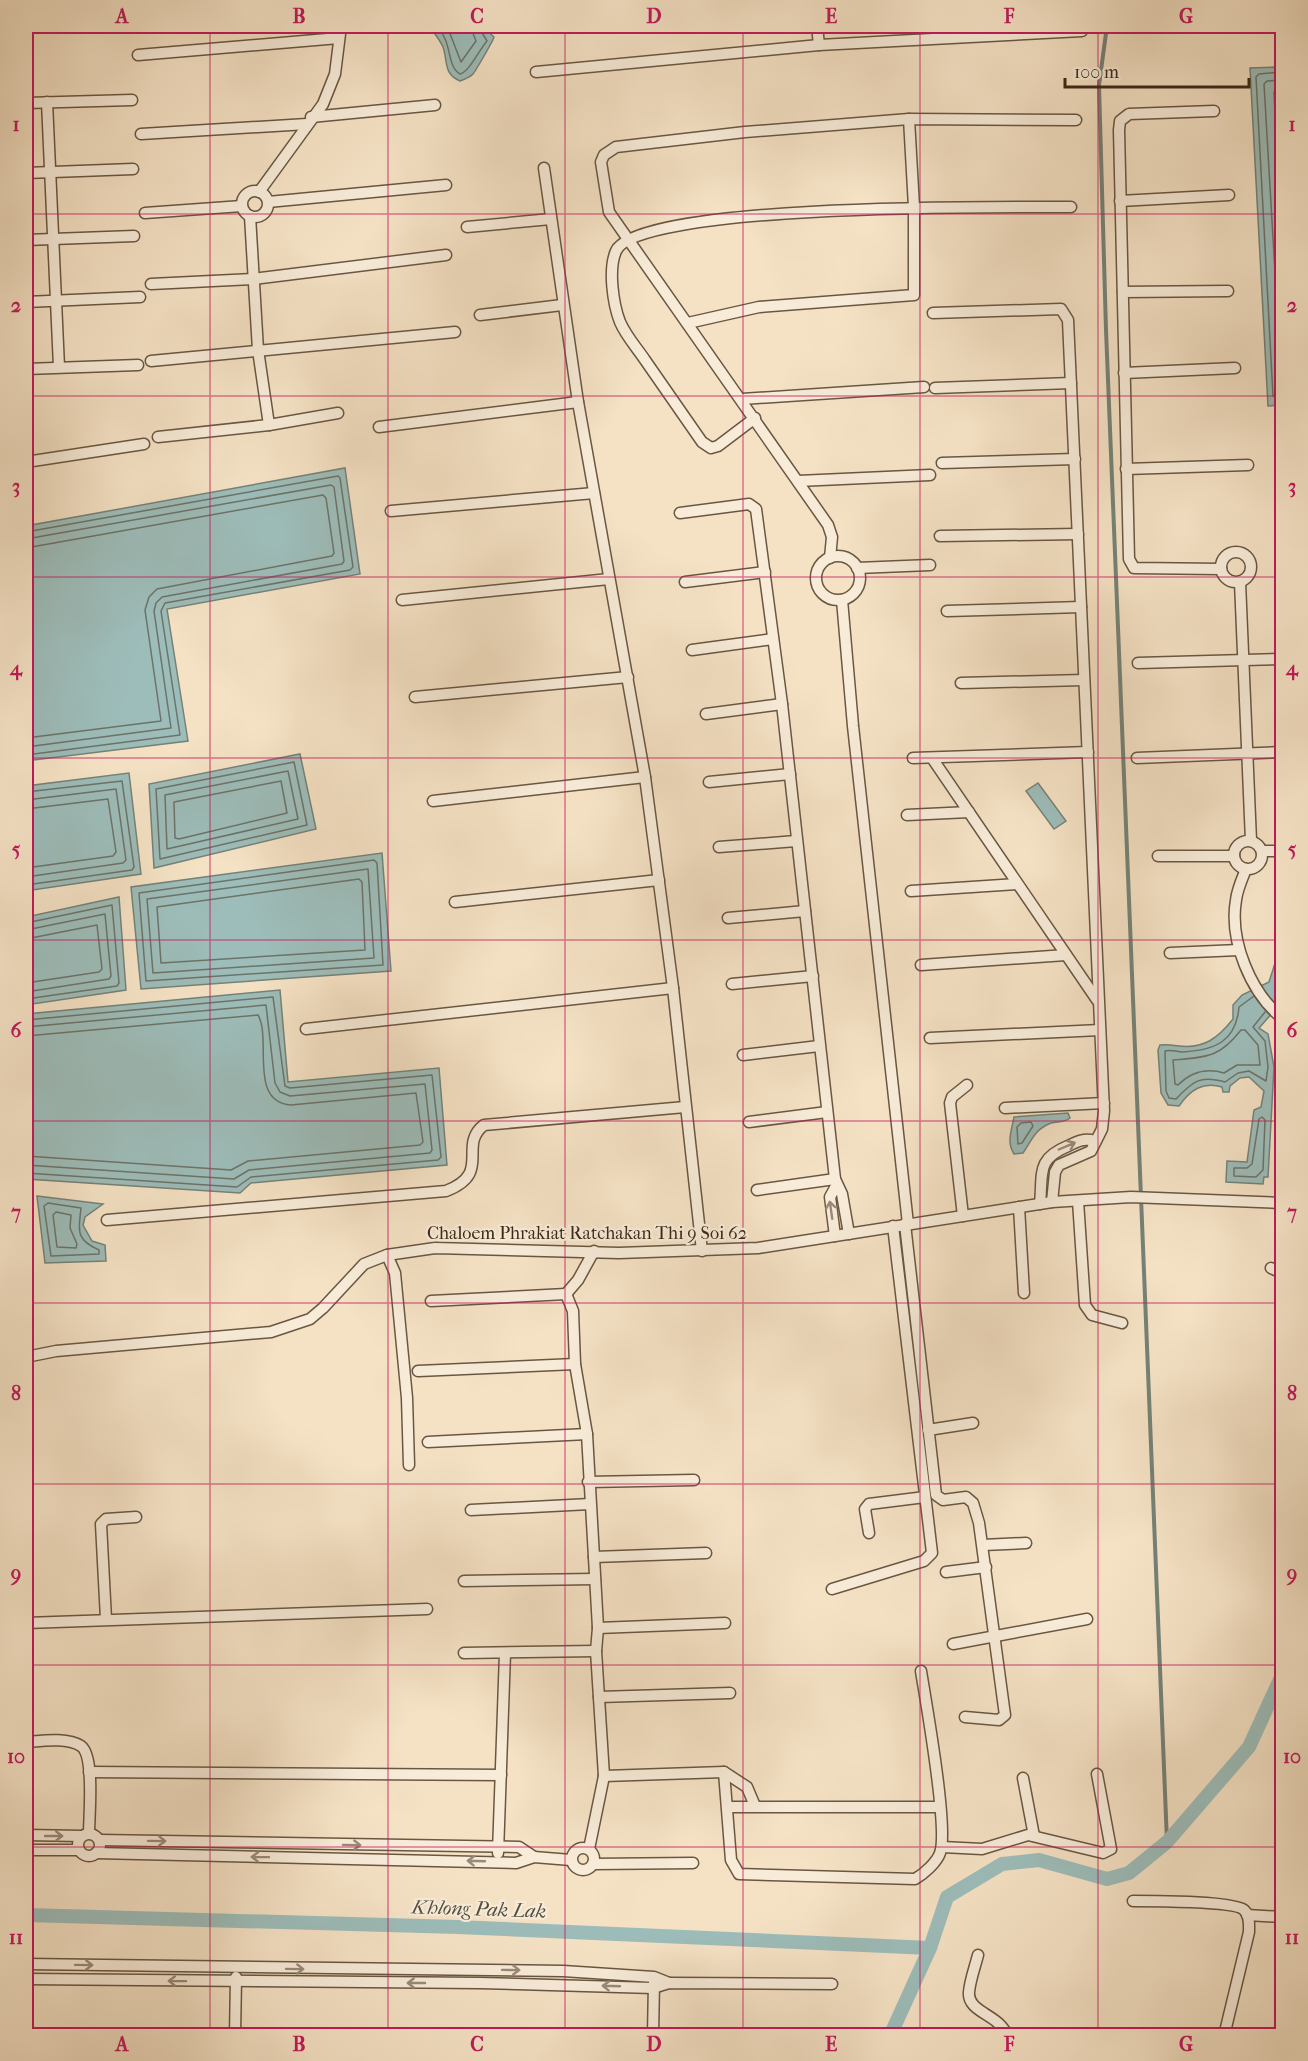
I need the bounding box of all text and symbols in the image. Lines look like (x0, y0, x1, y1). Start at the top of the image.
text: A (114, 5, 130, 28)
text: B (292, 5, 306, 28)
text: C (470, 5, 484, 28)
text: D (646, 5, 662, 28)
text: E (825, 5, 837, 28)
text: F (1003, 5, 1015, 28)
text: G (1179, 5, 1193, 28)
scale bar (1065, 51, 1250, 89)
text: 100 m (1074, 62, 1119, 83)
text: 1 (12, 113, 20, 136)
text: 1 (1288, 113, 1296, 136)
text: 2 (11, 294, 21, 317)
text: 2 (1287, 294, 1297, 317)
text: 3 (12, 475, 20, 498)
text: 3 (1288, 475, 1296, 498)
text: 4 (9, 657, 23, 681)
text: 4 (1285, 657, 1299, 681)
text: 5 (12, 838, 21, 861)
text: 5 (1288, 838, 1297, 861)
text: 6 (11, 1019, 23, 1042)
text: 6 (1287, 1019, 1299, 1042)
one-way arrow (1058, 1140, 1076, 1151)
text: 7 (10, 1201, 21, 1224)
one-way arrow (826, 1201, 837, 1220)
text: 7 (1286, 1201, 1297, 1224)
street label: Chaloem Phrakiat Ratchakan Thi 9 Soi 62 (427, 1223, 747, 1244)
text: 8 (11, 1382, 21, 1405)
text: 8 (1287, 1382, 1297, 1405)
text: 9 (10, 1563, 21, 1586)
text: 9 (1286, 1563, 1297, 1586)
text: 10 (7, 1745, 25, 1768)
text: 10 (1283, 1745, 1301, 1768)
one-way arrow (43, 1830, 63, 1841)
one-way arrow (147, 1835, 167, 1847)
one-way arrow (342, 1839, 362, 1851)
one-way arrow (251, 1851, 271, 1863)
one-way arrow (467, 1856, 487, 1867)
water label: Khlong Pak Lak (409, 1895, 547, 1923)
text: 11 (9, 1926, 23, 1949)
text: 11 (1285, 1926, 1299, 1949)
one-way arrow (73, 1959, 93, 1971)
one-way arrow (284, 1963, 304, 1974)
one-way arrow (500, 1964, 520, 1976)
one-way arrow (168, 1975, 188, 1986)
one-way arrow (407, 1977, 427, 1989)
one-way arrow (601, 1981, 621, 1992)
text: A (114, 2033, 130, 2056)
text: B (292, 2033, 306, 2056)
text: C (470, 2033, 484, 2056)
text: D (646, 2033, 662, 2056)
text: E (825, 2033, 837, 2056)
text: F (1003, 2033, 1015, 2056)
text: G (1179, 2033, 1193, 2056)

